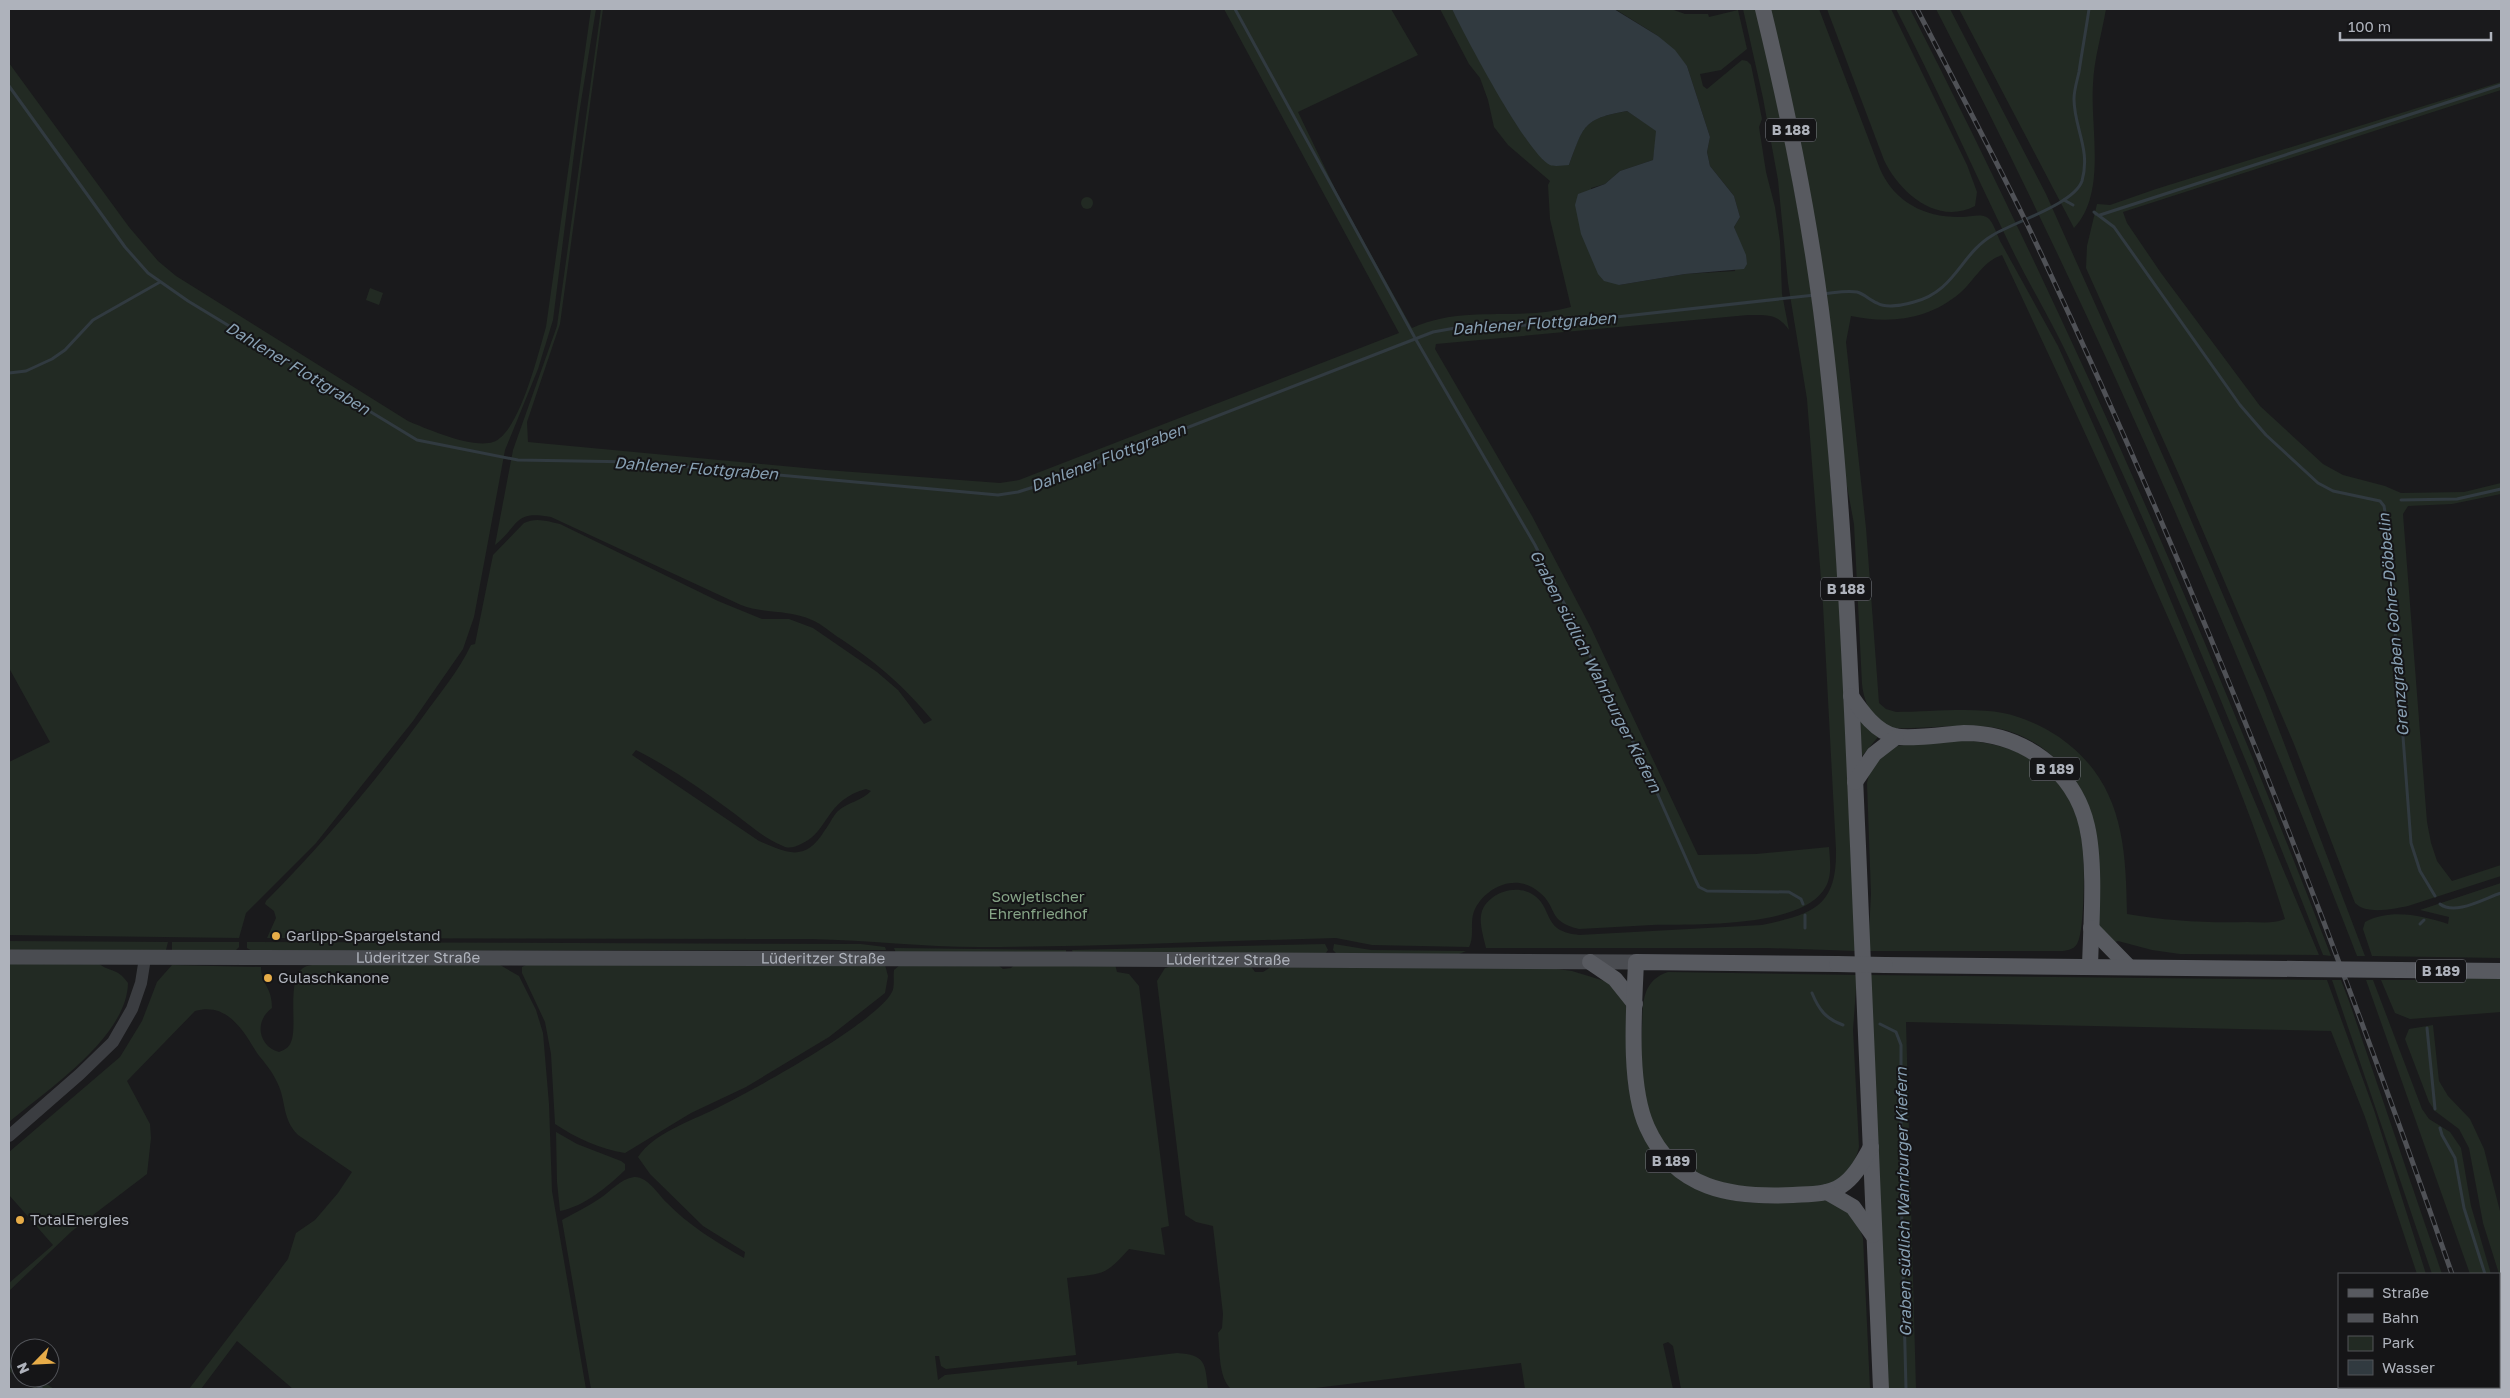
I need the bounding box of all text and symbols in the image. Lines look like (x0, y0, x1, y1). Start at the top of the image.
scale bar (2340, 10, 2491, 42)
text: 100 m (2348, 17, 2391, 35)
road number: B 188 (1766, 118, 1816, 142)
water label: Dahlener Flottgraben (1451, 307, 1618, 339)
water label: Dahlener Flottgraben (222, 317, 375, 419)
water label: Dahlener Flottgraben (1028, 418, 1189, 496)
water label: Dahlener Flottgraben (613, 452, 780, 484)
water label: Grenzgraben Gohre-Döbbelin (2373, 512, 2413, 737)
water label: Graben südlich Wahrburger Kiefern (1526, 546, 1667, 797)
road number: B 188 (1821, 578, 1871, 600)
road number: B 189 (2030, 758, 2080, 781)
park label: Sowjetischer Ehrenfriedhof (989, 887, 1088, 922)
place label: Garlipp-Spargelstand (286, 926, 440, 944)
marker: Garlipp-Spargelstand (270, 930, 282, 942)
street label: Lüderitzer Straße (356, 948, 481, 966)
street label: Lüderitzer Straße (761, 948, 886, 967)
street label: Lüderitzer Straße (1166, 949, 1291, 968)
road number: B 189 (2416, 959, 2466, 982)
place label: Gulaschkanone (278, 968, 390, 986)
marker: Gulaschkanone (262, 972, 274, 984)
water label: Graben südlich Wahrburger Kiefern (1891, 1066, 1915, 1337)
road number: B 189 (1646, 1150, 1696, 1172)
place label: TotalEnergies (30, 1210, 129, 1228)
marker: TotalEnergies (14, 1214, 26, 1226)
legend (2338, 1273, 2500, 1388)
text: Straße (2382, 1283, 2429, 1301)
text: Bahn (2382, 1308, 2419, 1326)
text: Park (2382, 1333, 2415, 1351)
north arrow (10, 1338, 60, 1388)
text: Wasser (2382, 1358, 2435, 1376)
text: N (13, 1360, 33, 1377)

